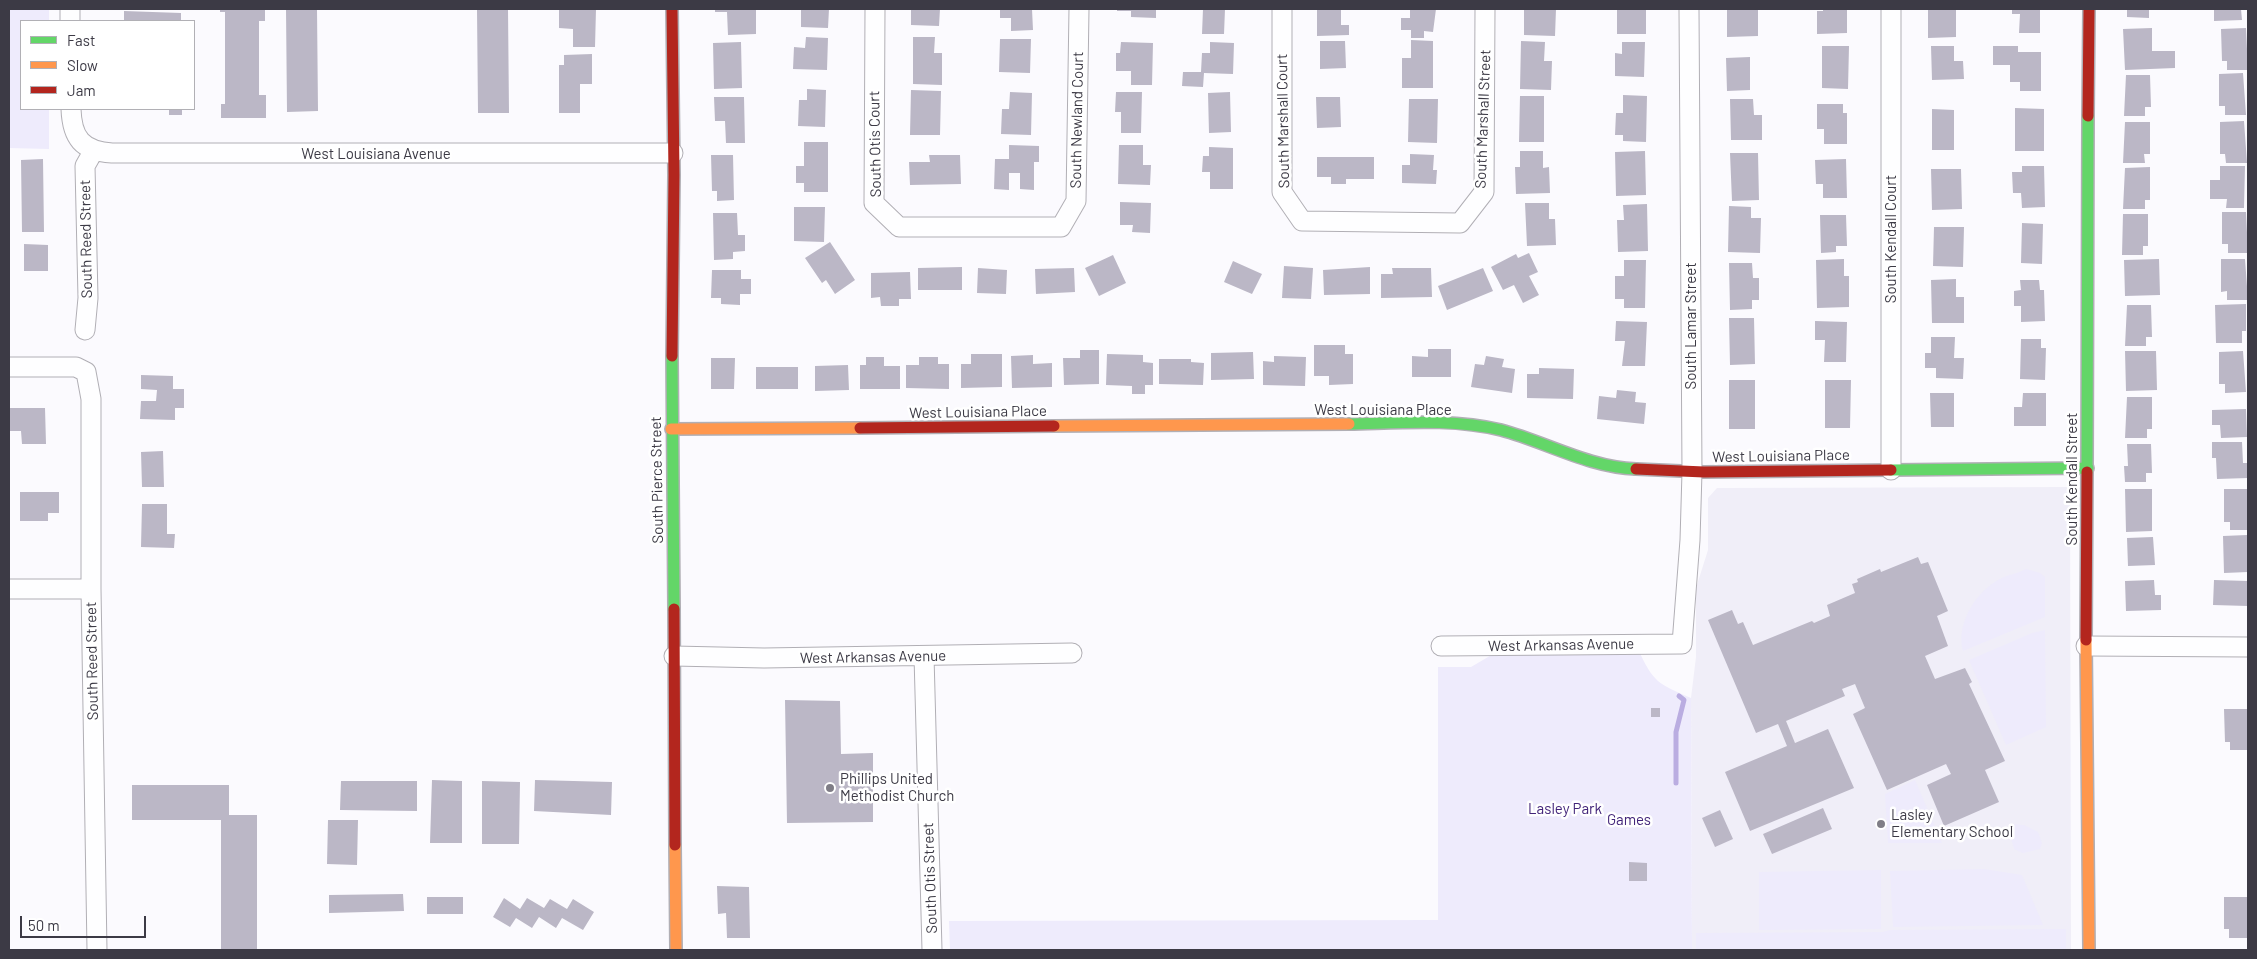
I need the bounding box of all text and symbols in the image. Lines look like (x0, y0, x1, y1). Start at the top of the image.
legend (20, 20, 195, 110)
text: Fast (67, 31, 95, 49)
street label: South Marshall Street (1472, 49, 1494, 189)
street label: South Newland Court (1067, 51, 1087, 189)
street label: South Marshall Court (1273, 54, 1293, 188)
text: Slow (67, 56, 98, 74)
text: Jam (67, 81, 96, 99)
street label: South Otis Court (865, 90, 885, 198)
street label: West Louisiana Avenue (301, 145, 451, 163)
street label: South Kendall Court (1882, 175, 1900, 303)
street label: South Reed Street (76, 179, 96, 299)
street label: South Lamar Street (1682, 262, 1700, 390)
street label: West Louisiana Place (1314, 401, 1452, 419)
street label: West Louisiana Place (909, 402, 1047, 422)
street label: South Kendall Street (2063, 412, 2081, 546)
street label: South Pierce Street (647, 416, 667, 544)
street label: West Louisiana Place (1712, 446, 1850, 466)
street label: South Reed Street (82, 601, 102, 721)
street label: West Arkansas Avenue (1488, 635, 1634, 655)
street label: West Arkansas Avenue (800, 647, 946, 667)
place label: Phillips United Methodist Church (840, 770, 954, 805)
marker: Phillips United Methodist Church (824, 782, 836, 794)
park label: Lasley Park (1528, 800, 1602, 818)
place label: Lasley Elementary School (1891, 806, 2013, 841)
park label: Games (1607, 811, 1651, 829)
marker: Lasley Elementary School (1875, 818, 1887, 830)
street label: South Otis Street (919, 822, 941, 934)
scale bar (22, 906, 149, 938)
text: 50 m (28, 916, 60, 934)

